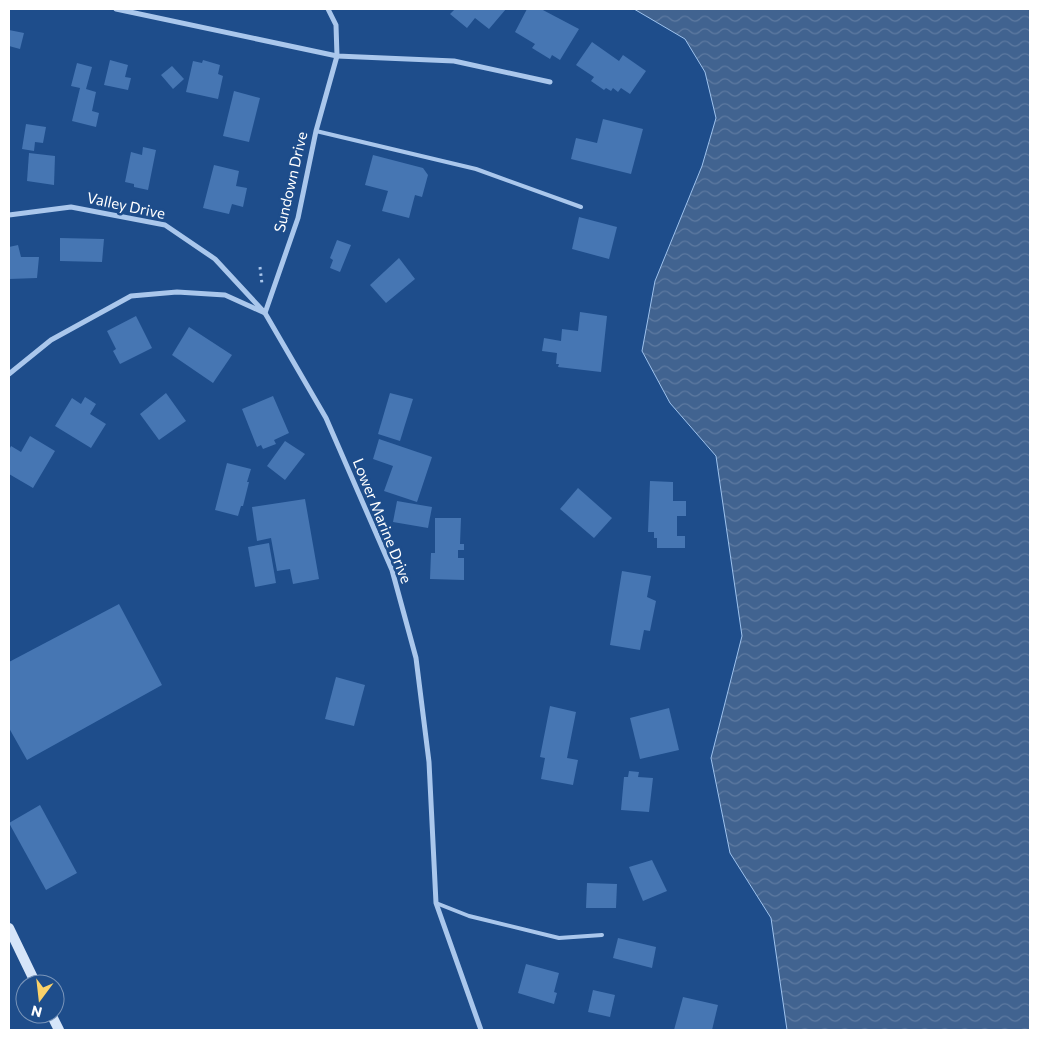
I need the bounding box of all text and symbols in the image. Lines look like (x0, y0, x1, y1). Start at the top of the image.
street label: Sundown Drive (270, 130, 310, 234)
street label: Valley Drive (85, 188, 167, 222)
street label: Lower Marine Drive (350, 455, 416, 586)
north arrow (15, 974, 65, 1024)
text: N (29, 1002, 44, 1022)

